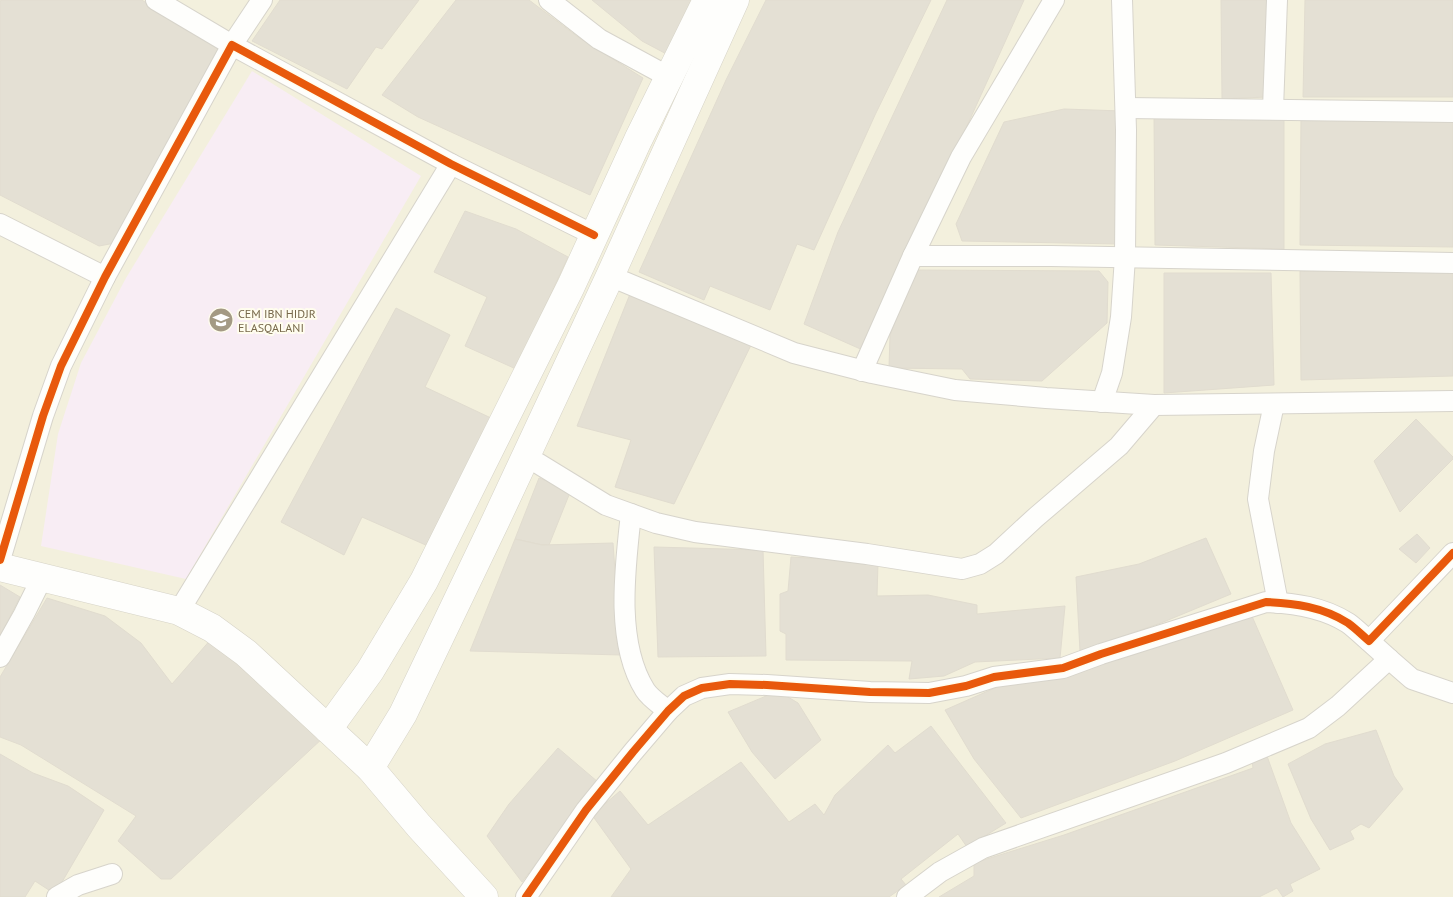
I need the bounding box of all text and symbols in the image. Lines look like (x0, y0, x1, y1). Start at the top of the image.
place label: CEM IBN HIDJR ELASQALANI (238, 306, 316, 335)
school or university icon: CEM IBN HIDJR ELASQALANI (208, 307, 234, 333)

